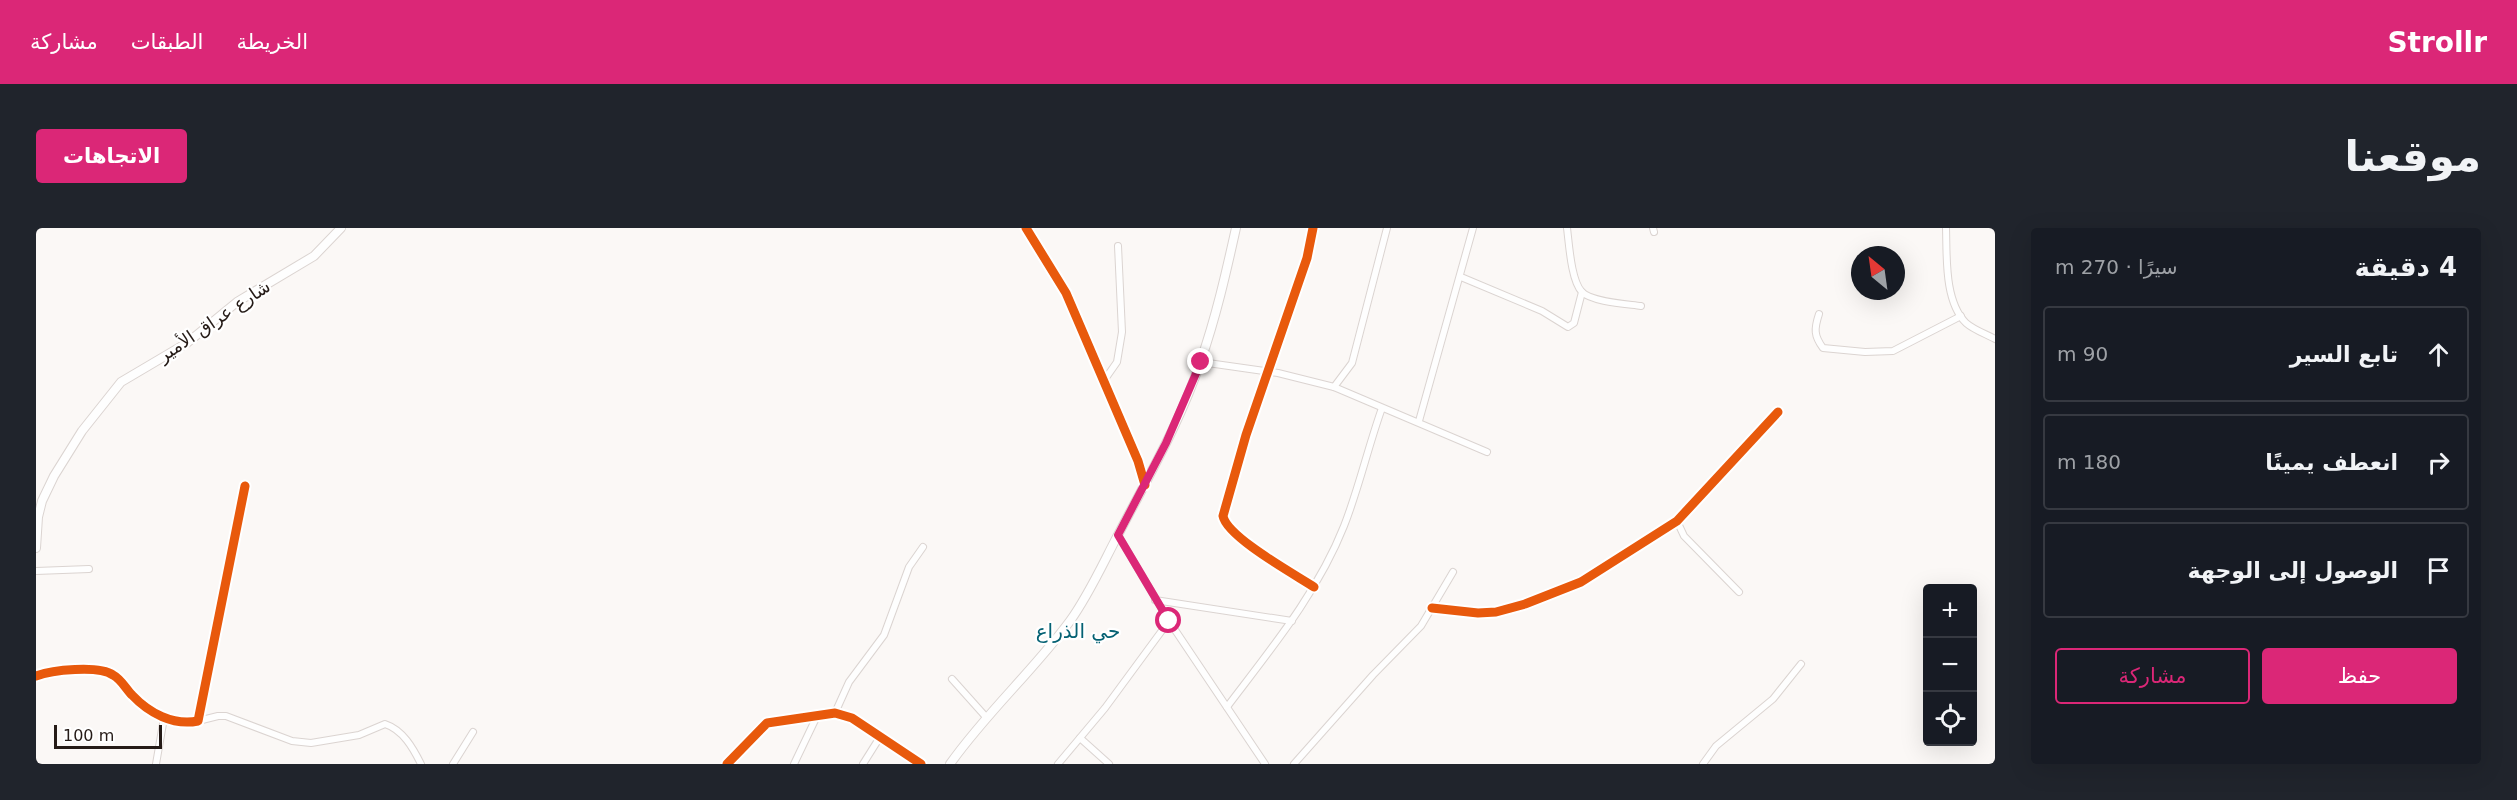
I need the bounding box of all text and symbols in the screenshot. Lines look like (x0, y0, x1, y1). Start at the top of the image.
text: Strollr (2387, 26, 2487, 59)
text: مشاركة (30, 30, 98, 54)
text: الطبقات (131, 30, 203, 54)
text: الخريطة (236, 30, 308, 54)
button: الاتجاهات (36, 129, 187, 183)
text: موقعنا (2345, 132, 2481, 181)
north arrow (1851, 246, 1905, 300)
text: 4 دقيقة (2354, 252, 2457, 282)
text: سيرًا · 270 m (2055, 255, 2178, 279)
street label: شارع عراق الأمير (153, 275, 275, 367)
icon: ahead (2422, 338, 2455, 371)
text: 90 m (2057, 342, 2108, 366)
text: تابع السير (2290, 342, 2398, 367)
route end (1187, 348, 1213, 374)
icon: right (2422, 446, 2455, 479)
text: 180 m (2057, 450, 2121, 474)
text: انعطف يمينًا (2265, 450, 2398, 475)
icon: arrive (2422, 554, 2455, 587)
text: الوصول إلى الوجهة (2188, 558, 2398, 583)
map controls (1923, 584, 1977, 746)
button: + (1923, 584, 1977, 638)
route start (1155, 607, 1181, 633)
district label: حي الذراع (1036, 619, 1120, 644)
button: − (1923, 638, 1977, 692)
button: مشاركة (2055, 648, 2250, 704)
button: حفظ (2262, 648, 2457, 704)
button: locate (1923, 692, 1977, 746)
scale bar (54, 722, 162, 750)
text: 100 m (63, 726, 114, 745)

